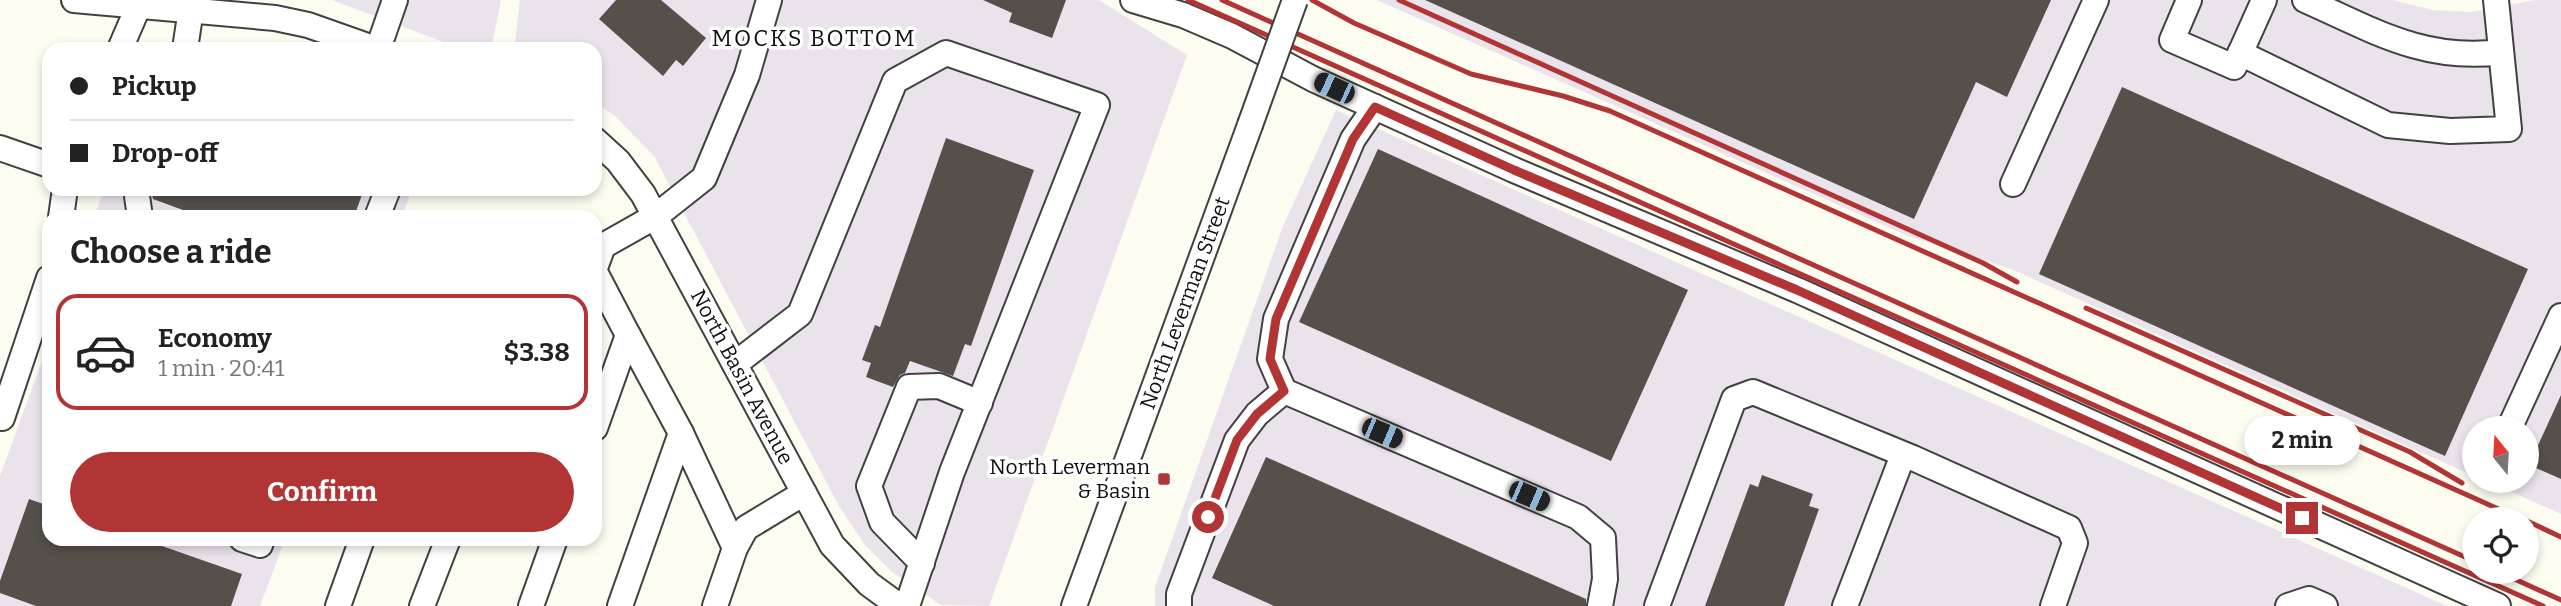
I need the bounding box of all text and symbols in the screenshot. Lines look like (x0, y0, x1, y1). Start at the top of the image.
district label: MOCKS BOTTOM (712, 24, 916, 52)
car (1311, 70, 1358, 106)
text: Pickup (112, 71, 197, 102)
text: Drop-off (112, 138, 218, 169)
street label: North Leverman Street (1134, 193, 1236, 413)
text: Choose a ride (70, 233, 271, 271)
street label: North Basin Avenue (685, 285, 799, 469)
icon: car (74, 321, 137, 384)
text: Economy (158, 323, 272, 354)
text: $3.38 (504, 337, 570, 368)
text: 1 min · 20:41 (158, 354, 284, 382)
car (1359, 415, 1406, 451)
callout: 2 min (2244, 416, 2360, 466)
north arrow (2462, 416, 2539, 494)
map controls (2462, 416, 2539, 584)
text: 2 min (2271, 426, 2333, 454)
button: Confirm (70, 452, 574, 532)
place label: North Leverman & Basin (989, 454, 1150, 504)
marker: North Leverman & Basin (1156, 471, 1172, 487)
car (1506, 478, 1553, 514)
route start (1192, 501, 1224, 533)
route end (2286, 502, 2318, 534)
button: locate (2462, 507, 2539, 584)

